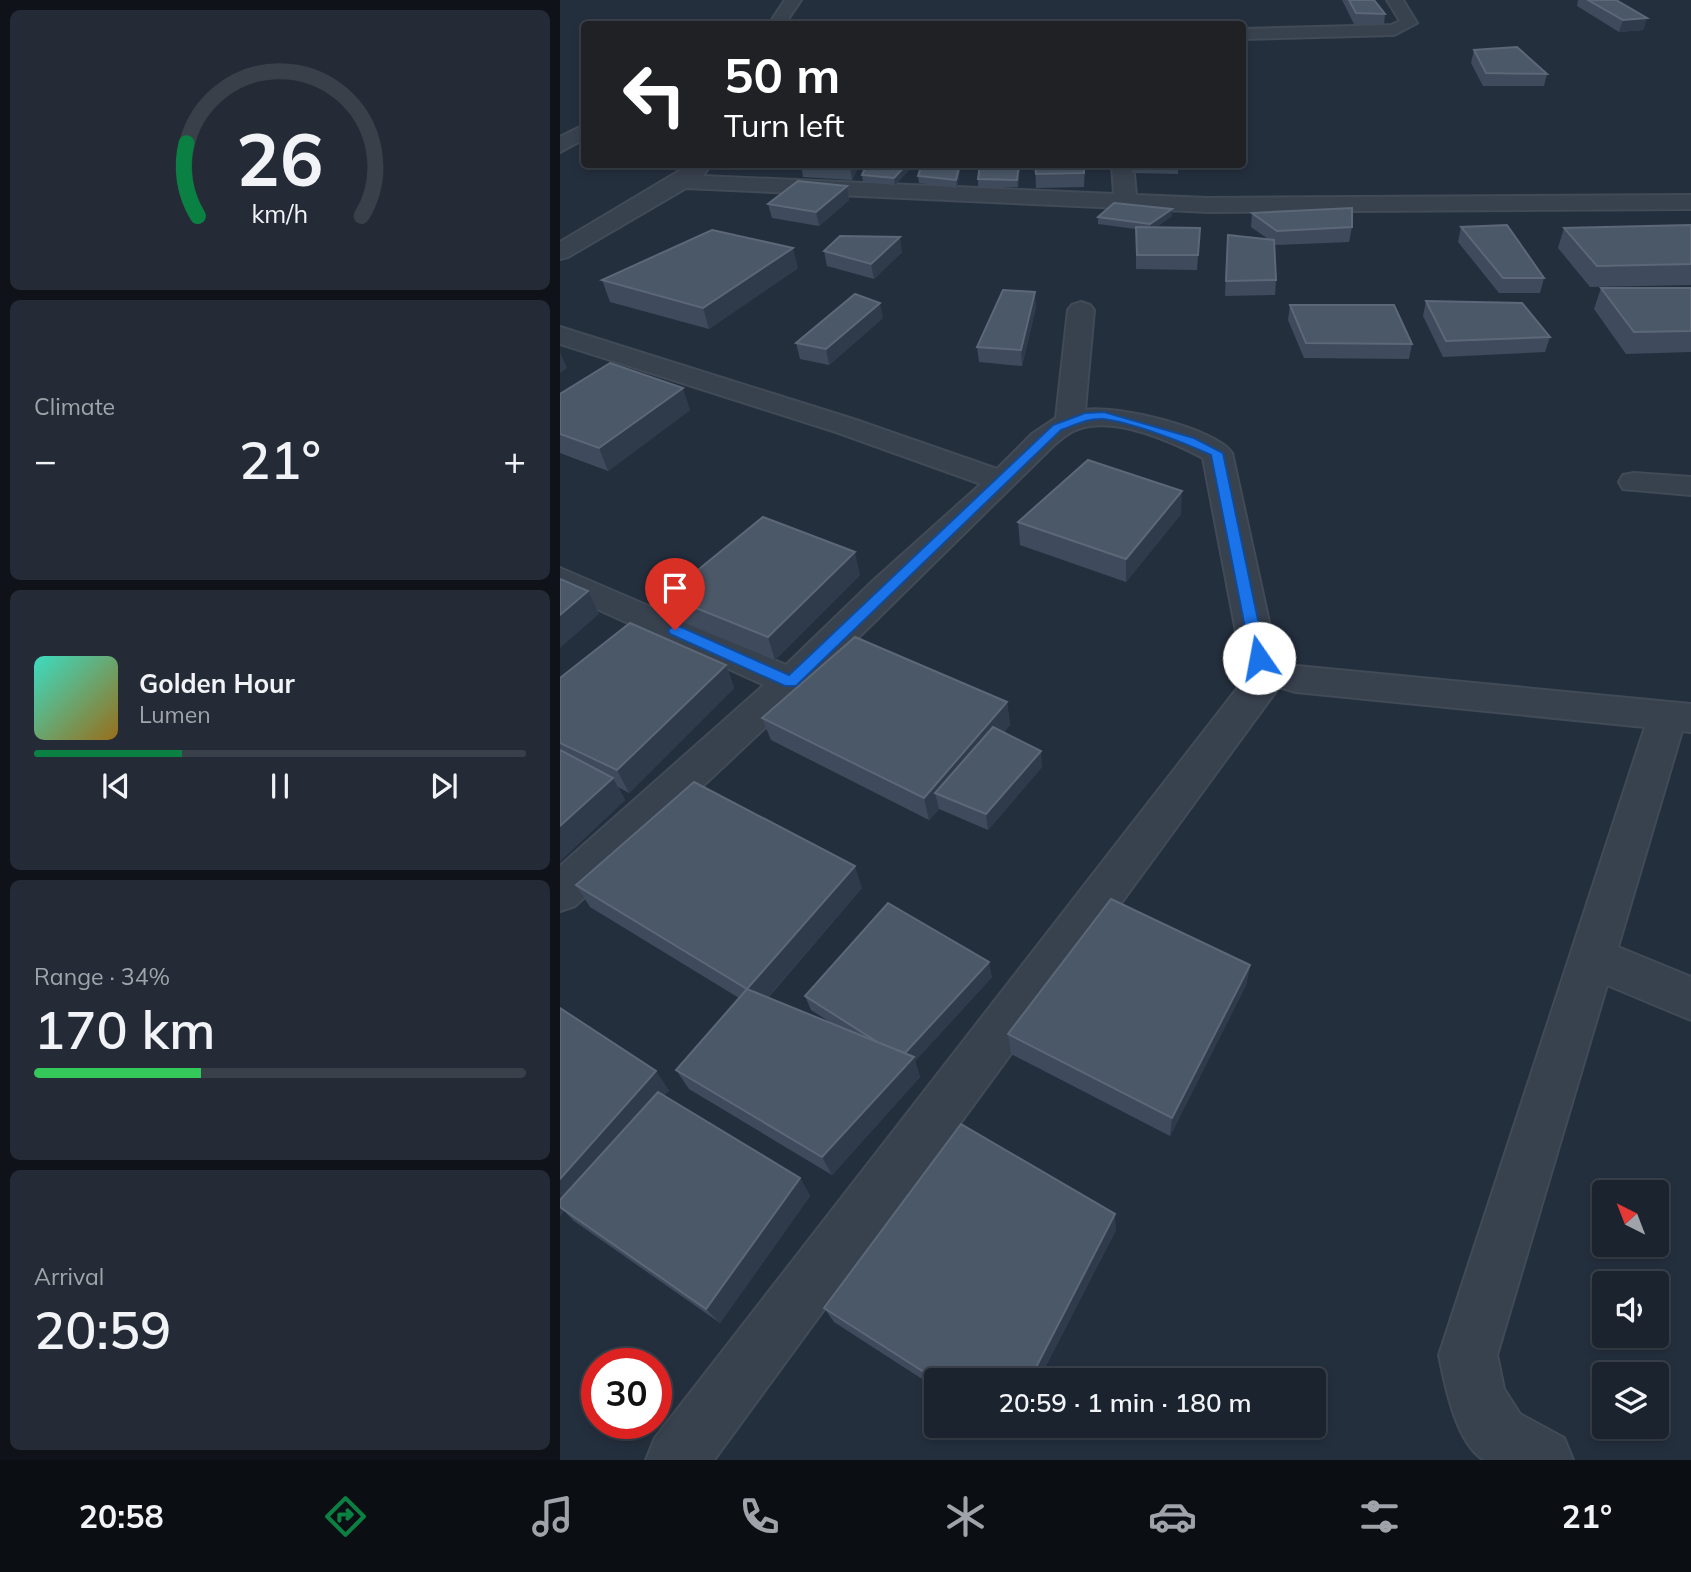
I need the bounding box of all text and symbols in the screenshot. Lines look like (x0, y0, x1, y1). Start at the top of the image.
text: 50 m (724, 44, 840, 105)
icon: left (609, 49, 700, 140)
text: Turn left (724, 105, 844, 145)
text: 26 (236, 113, 324, 204)
text: km/h (252, 198, 308, 229)
text: Climate (34, 392, 115, 421)
text: 21° (239, 427, 321, 492)
text: − (34, 436, 57, 484)
text: + (503, 436, 526, 484)
pin (645, 558, 705, 630)
icon: arrive (656, 569, 694, 607)
position arrow (1222, 621, 1296, 695)
text: Golden Hour (139, 667, 295, 700)
text: Lumen (139, 700, 211, 729)
icon: previous (97, 767, 135, 805)
icon: pause (261, 767, 299, 805)
icon: next (425, 767, 463, 805)
text: Range · 34% (34, 962, 170, 991)
text: 170 km (34, 997, 215, 1062)
north arrow (1592, 1180, 1670, 1256)
map controls (1592, 1180, 1669, 1439)
text: Arrival (34, 1262, 104, 1291)
button: sound (1592, 1271, 1669, 1348)
text: 20:59 (34, 1297, 171, 1362)
speed limit sign: 30 (581, 1348, 672, 1439)
button: layers (1592, 1362, 1669, 1439)
text: 20:59 · 1 min · 180 m (998, 1386, 1252, 1419)
icon: directions (321, 1492, 370, 1541)
icon: music (528, 1492, 577, 1541)
icon: phone (735, 1492, 784, 1541)
icon: climate (941, 1492, 990, 1541)
icon: car (1148, 1492, 1197, 1541)
icon: filters (1355, 1492, 1404, 1541)
text: 20:58 (79, 1496, 164, 1536)
text: 21° (1562, 1496, 1612, 1536)

